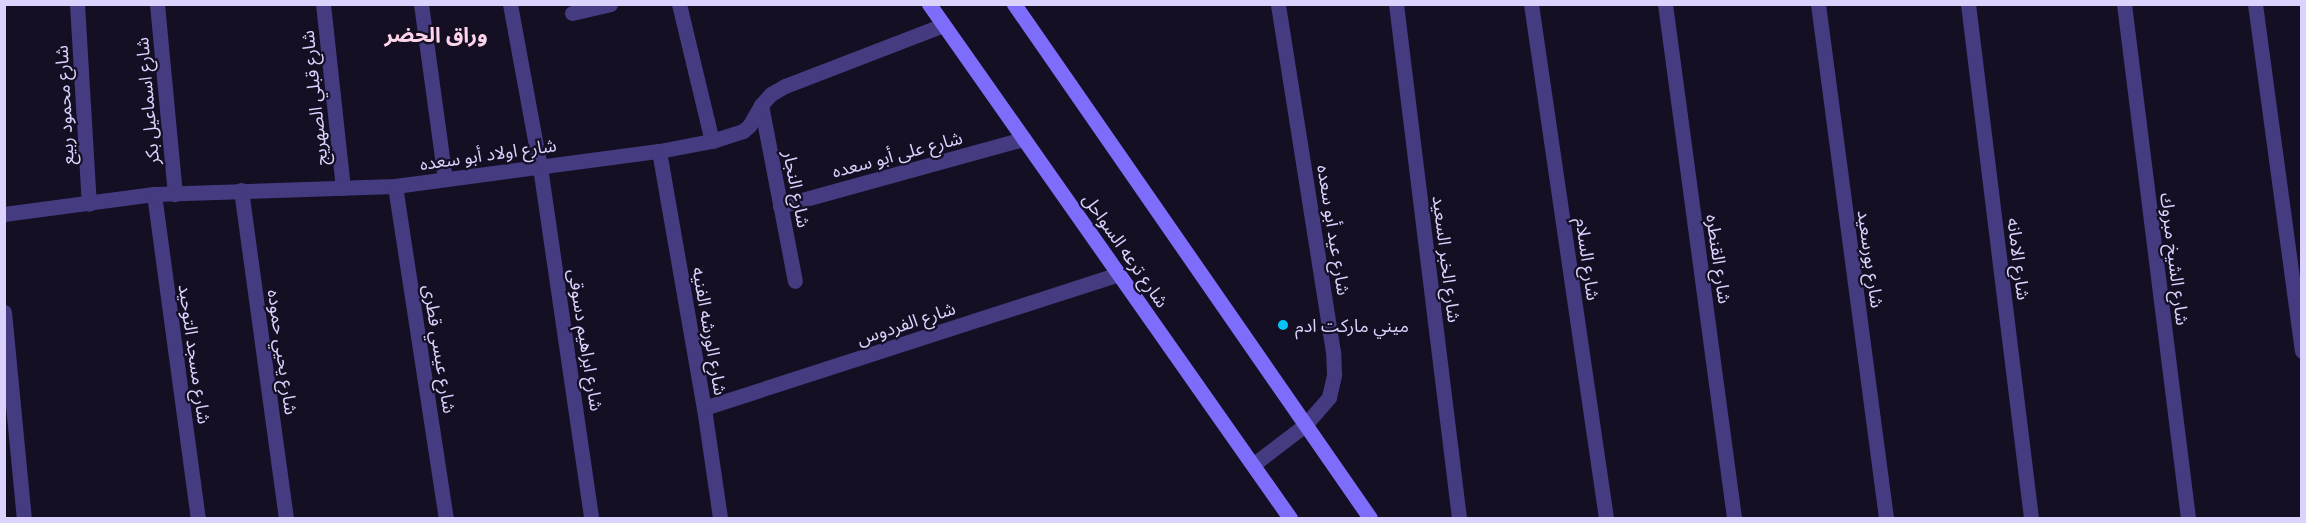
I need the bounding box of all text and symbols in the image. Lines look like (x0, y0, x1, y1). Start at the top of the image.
district label: وراق الحضر (384, 21, 488, 47)
street label: شارع قبلي الصهريج (296, 29, 332, 167)
street label: شارع اسماعيل بكر (131, 36, 163, 166)
street label: شارع محمود ربيع (50, 45, 78, 165)
street label: شارع على أبو سعده (829, 126, 965, 182)
street label: شارع اولاد أبو سعده (418, 134, 558, 174)
street label: شارع النجار (779, 149, 815, 229)
street label: شارع عيد أبو سعده (1313, 163, 1355, 297)
street label: شارع ترعه السواحل (1079, 189, 1173, 311)
street label: شارع الشيخ مبروك (2156, 191, 2194, 327)
street label: شارع الخبر السعيد (1428, 194, 1466, 324)
street label: شارع بورسعيد (1853, 209, 1889, 309)
street label: شارع القنطره (1702, 213, 1736, 305)
street label: شارع السلام (1572, 216, 1604, 302)
street label: شارع الامانه (2003, 217, 2035, 301)
street label: شارع الورشه الفنيه (688, 265, 732, 397)
street label: شارع ابراهيم دسوقى (564, 267, 608, 413)
street label: شارع مسجد التوحيد (174, 283, 216, 425)
street label: شارع عيسي قطرى (419, 283, 461, 415)
street label: شارع يحيي حموده (264, 288, 302, 416)
street label: شارع الفردوس (854, 297, 958, 349)
place label: ميني ماركت ادم (1295, 314, 1409, 336)
marker: ميني ماركت ادم (1276, 318, 1290, 332)

